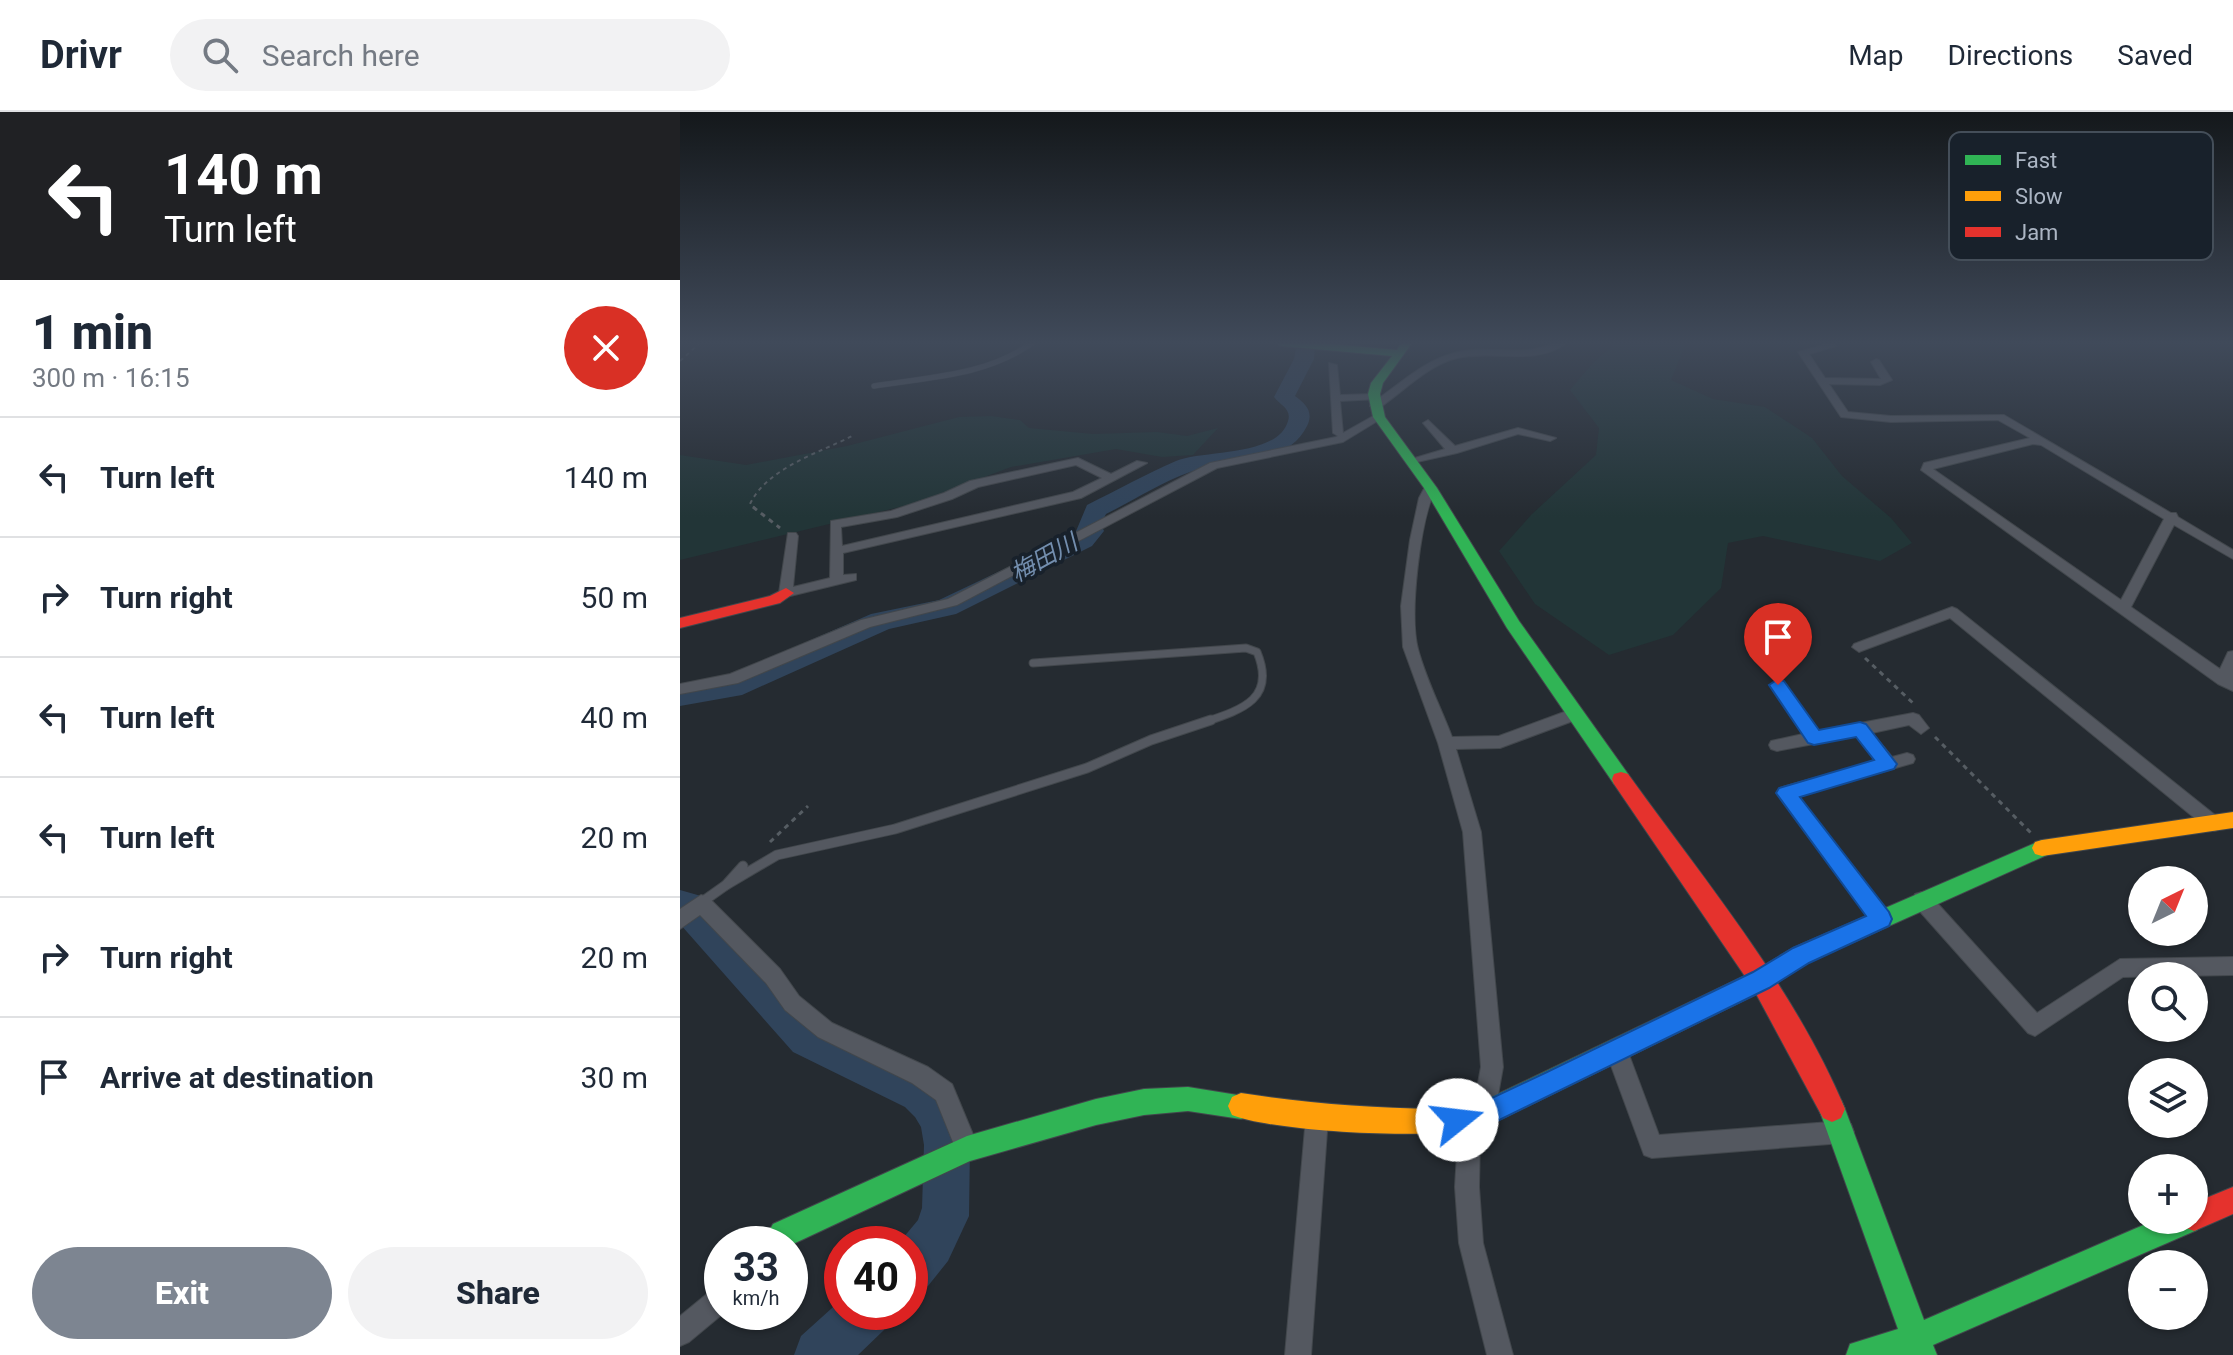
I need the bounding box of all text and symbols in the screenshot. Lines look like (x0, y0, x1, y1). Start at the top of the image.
search box (170, 19, 730, 91)
text: Drivr (40, 33, 122, 77)
icon: search (198, 33, 242, 77)
text: Search here (262, 38, 420, 73)
text: Map (1848, 39, 1904, 72)
text: Directions (1948, 39, 2073, 72)
text: Saved (2117, 39, 2193, 72)
legend (1949, 132, 2213, 260)
text: 140 m (164, 142, 323, 208)
icon: left (32, 144, 136, 248)
text: Fast (2015, 148, 2057, 173)
text: Slow (2015, 184, 2063, 209)
text: Turn left (164, 209, 297, 251)
text: Jam (2015, 220, 2058, 245)
text: 1 min (32, 304, 153, 361)
button: close (564, 306, 648, 390)
text: 300 m · 16:15 (32, 363, 190, 393)
icon: left (32, 455, 76, 499)
text: Turn left (100, 460, 215, 495)
text: 140 m (564, 460, 648, 495)
water label: 梅田川 (1006, 527, 1085, 588)
icon: right (32, 575, 76, 619)
text: Turn right (100, 580, 233, 615)
text: 50 m (581, 580, 648, 615)
pin (1744, 603, 1812, 685)
icon: arrive (1756, 615, 1800, 659)
icon: left (32, 695, 76, 739)
text: Turn left (100, 700, 215, 735)
text: 40 m (581, 700, 648, 735)
icon: left (32, 815, 76, 859)
text: Turn left (100, 820, 215, 855)
text: 20 m (581, 820, 648, 855)
north arrow (2128, 866, 2208, 946)
map controls (2128, 866, 2208, 1330)
icon: right (32, 935, 76, 979)
text: Turn right (100, 940, 233, 975)
text: 20 m (581, 940, 648, 975)
button: search (2128, 962, 2208, 1042)
icon: arrive (32, 1055, 76, 1099)
button: layers (2128, 1058, 2208, 1138)
text: Arrive at destination (100, 1060, 374, 1095)
text: 30 m (581, 1060, 648, 1095)
position arrow (1415, 1078, 1499, 1162)
button: + (2128, 1154, 2208, 1234)
speed limit sign: 40 (824, 1226, 928, 1330)
text: 33 (733, 1244, 779, 1291)
button: Exit (32, 1247, 332, 1339)
button: Share (348, 1247, 648, 1339)
button: − (2128, 1250, 2208, 1330)
text: km/h (733, 1286, 779, 1310)

